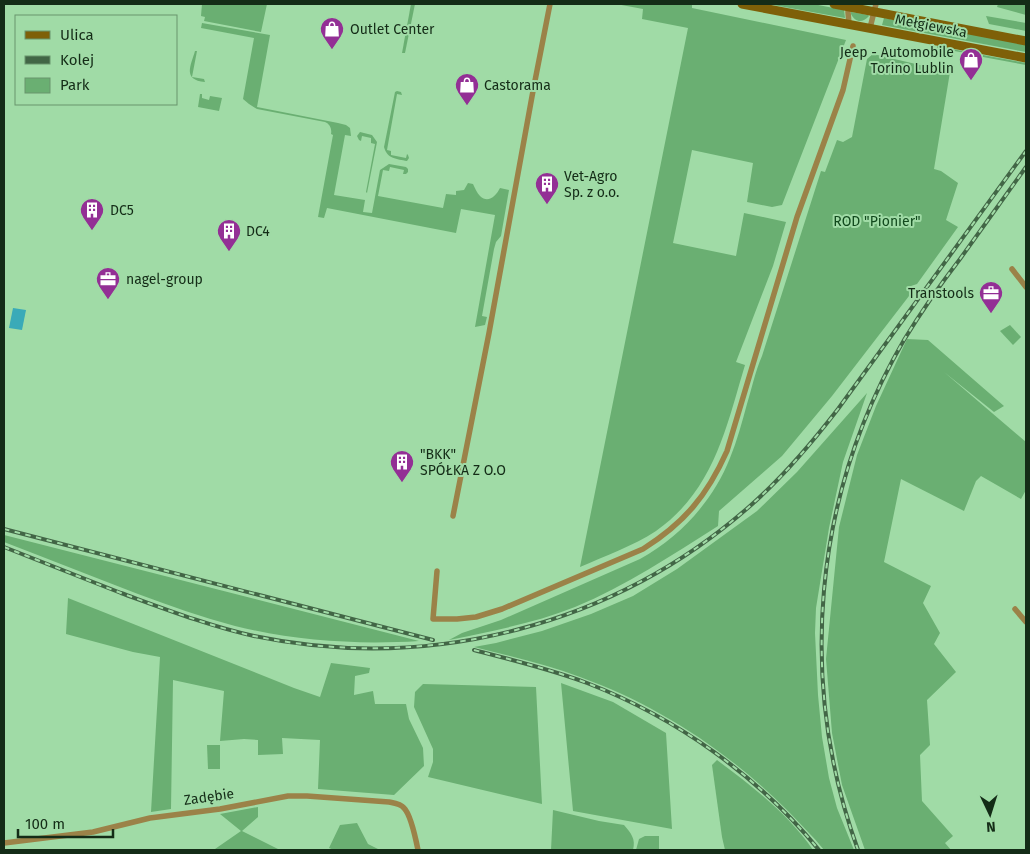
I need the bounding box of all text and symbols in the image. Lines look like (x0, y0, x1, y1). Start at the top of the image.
street label: Mełgiewska (894, 11, 968, 41)
legend (15, 15, 178, 105)
shop icon: Outlet Center (319, 16, 345, 50)
place label: Outlet Center (350, 21, 435, 38)
text: Ulica (60, 26, 94, 44)
place label: Jeep - Automobile Torino Lublin (840, 44, 954, 77)
shop icon: Jeep - Automobile Torino Lublin (958, 47, 984, 81)
text: Kolej (60, 51, 94, 69)
shop icon: Castorama (454, 72, 480, 106)
text: Park (60, 76, 90, 94)
place label: Castorama (484, 77, 551, 94)
place label: Vet-Agro Sp. z o.o. (564, 168, 619, 201)
building icon: Vet-Agro Sp. z o.o. (534, 171, 560, 205)
building icon: DC5 (79, 197, 105, 231)
place label: DC5 (110, 202, 134, 219)
park label: ROD "Pionier" (833, 213, 921, 230)
building icon: DC4 (216, 218, 242, 252)
place label: DC4 (246, 223, 270, 240)
office icon: nagel-group (95, 266, 121, 300)
place label: nagel-group (126, 271, 203, 288)
office icon: Transtools (978, 280, 1004, 314)
place label: Transtools (908, 285, 974, 302)
place label: "BKK" SPÓŁKA Z O.O (420, 446, 506, 479)
building icon: "BKK" SPÓŁKA Z O.O (389, 449, 415, 483)
street label: Zadębie (183, 785, 235, 809)
north arrow (965, 789, 1015, 839)
scale bar (18, 806, 112, 838)
text: 100 m (25, 815, 65, 833)
text: N (986, 818, 996, 835)

